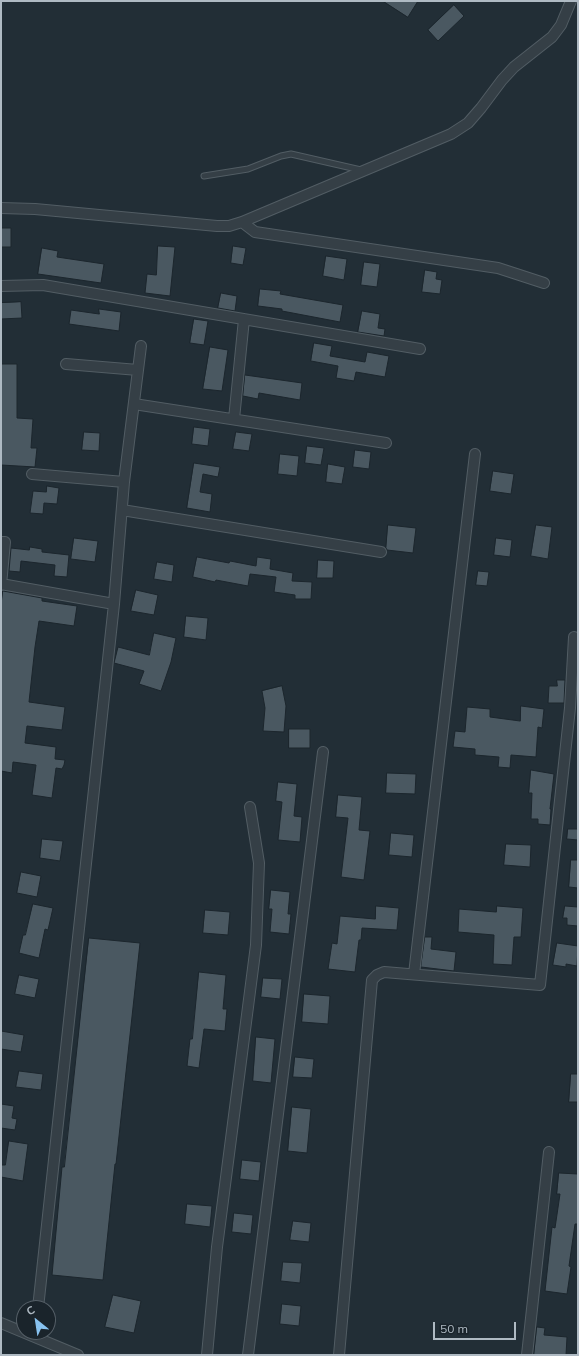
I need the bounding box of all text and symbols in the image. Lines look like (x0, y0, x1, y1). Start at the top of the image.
north arrow (16, 1300, 56, 1340)
text: С (24, 1303, 37, 1318)
scale bar (435, 1314, 518, 1340)
text: 50 m (440, 1321, 468, 1336)

